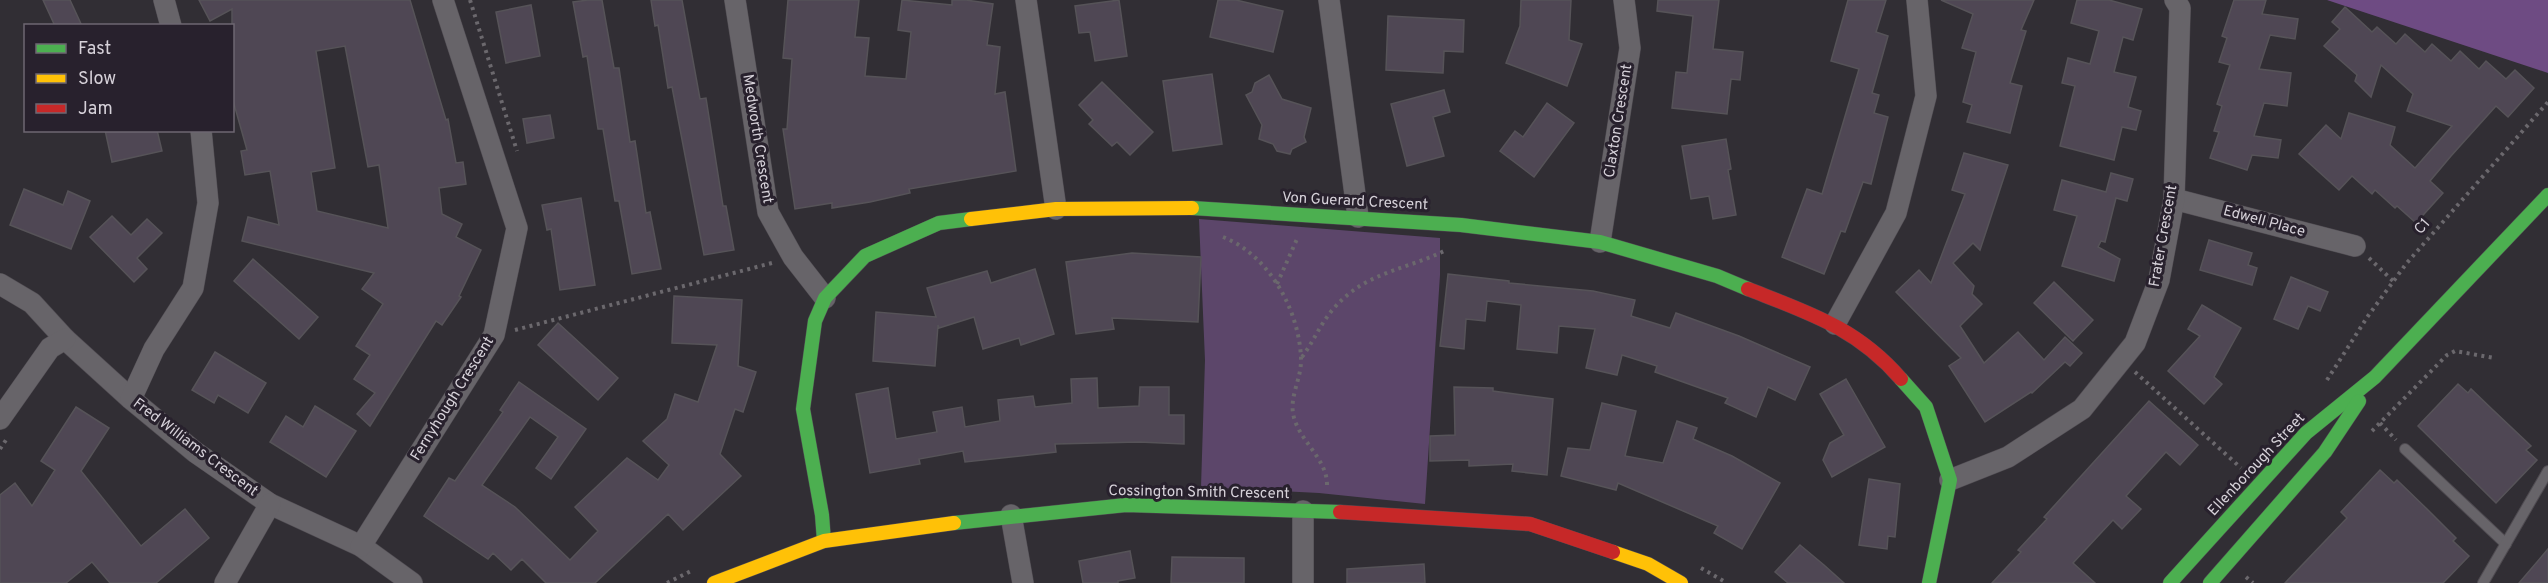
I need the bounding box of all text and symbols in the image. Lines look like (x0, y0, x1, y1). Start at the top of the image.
legend (24, 24, 234, 132)
text: Fast (78, 38, 111, 61)
street label: Claxton Crescent (1601, 63, 1637, 179)
text: Slow (78, 68, 116, 91)
street label: Medworth Crescent (737, 73, 777, 205)
text: Jam (78, 98, 113, 121)
street label: Frater Crescent (2146, 183, 2182, 289)
street label: Von Guerard Crescent (1281, 189, 1429, 215)
street label: Edwell Place (2221, 202, 2307, 242)
street label: C1 (2411, 215, 2435, 239)
street label: Fernyhough Crescent (407, 333, 499, 465)
street label: Fred Williams Crescent (129, 395, 261, 501)
street label: Ellenborough Street (2204, 409, 2310, 521)
street label: Cossington Smith Crescent (1108, 482, 1290, 504)

